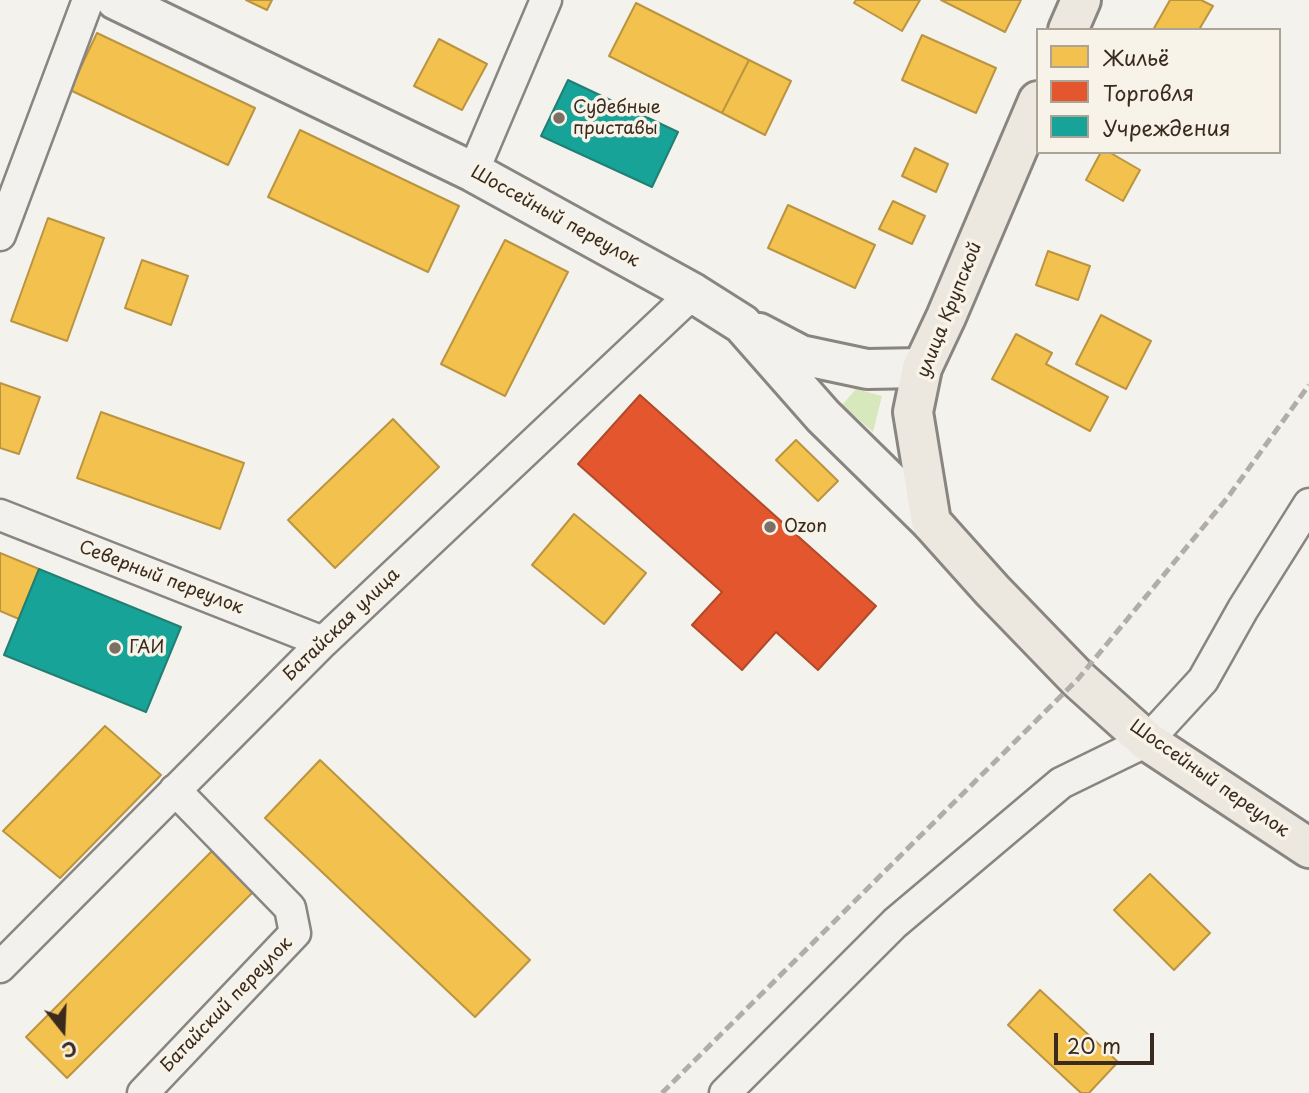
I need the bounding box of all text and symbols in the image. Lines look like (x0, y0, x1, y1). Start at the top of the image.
legend (1036, 28, 1281, 154)
text: Жильё (1103, 41, 1169, 73)
text: Торговля (1103, 76, 1194, 108)
place label: Судебные приставы (573, 97, 661, 140)
marker: Судебные приставы (551, 110, 567, 126)
text: Учреждения (1103, 111, 1231, 143)
street label: Шоссейный переулок (467, 162, 643, 272)
street label: улица Крупской (913, 239, 987, 381)
place label: Ozon (784, 516, 827, 538)
marker: Ozon (762, 519, 778, 535)
street label: Северный переулок (76, 537, 246, 619)
street label: Батайская улица (279, 564, 405, 686)
place label: ГАИ (129, 637, 164, 659)
marker: ГАИ (107, 640, 123, 656)
street label: Шоссейный переулок (1125, 716, 1293, 842)
street label: Батайский переулок (157, 933, 297, 1077)
north arrow (28, 995, 98, 1065)
scale bar (1057, 1020, 1157, 1064)
text: 20 m (1067, 1029, 1121, 1061)
text: С (58, 1034, 81, 1065)

